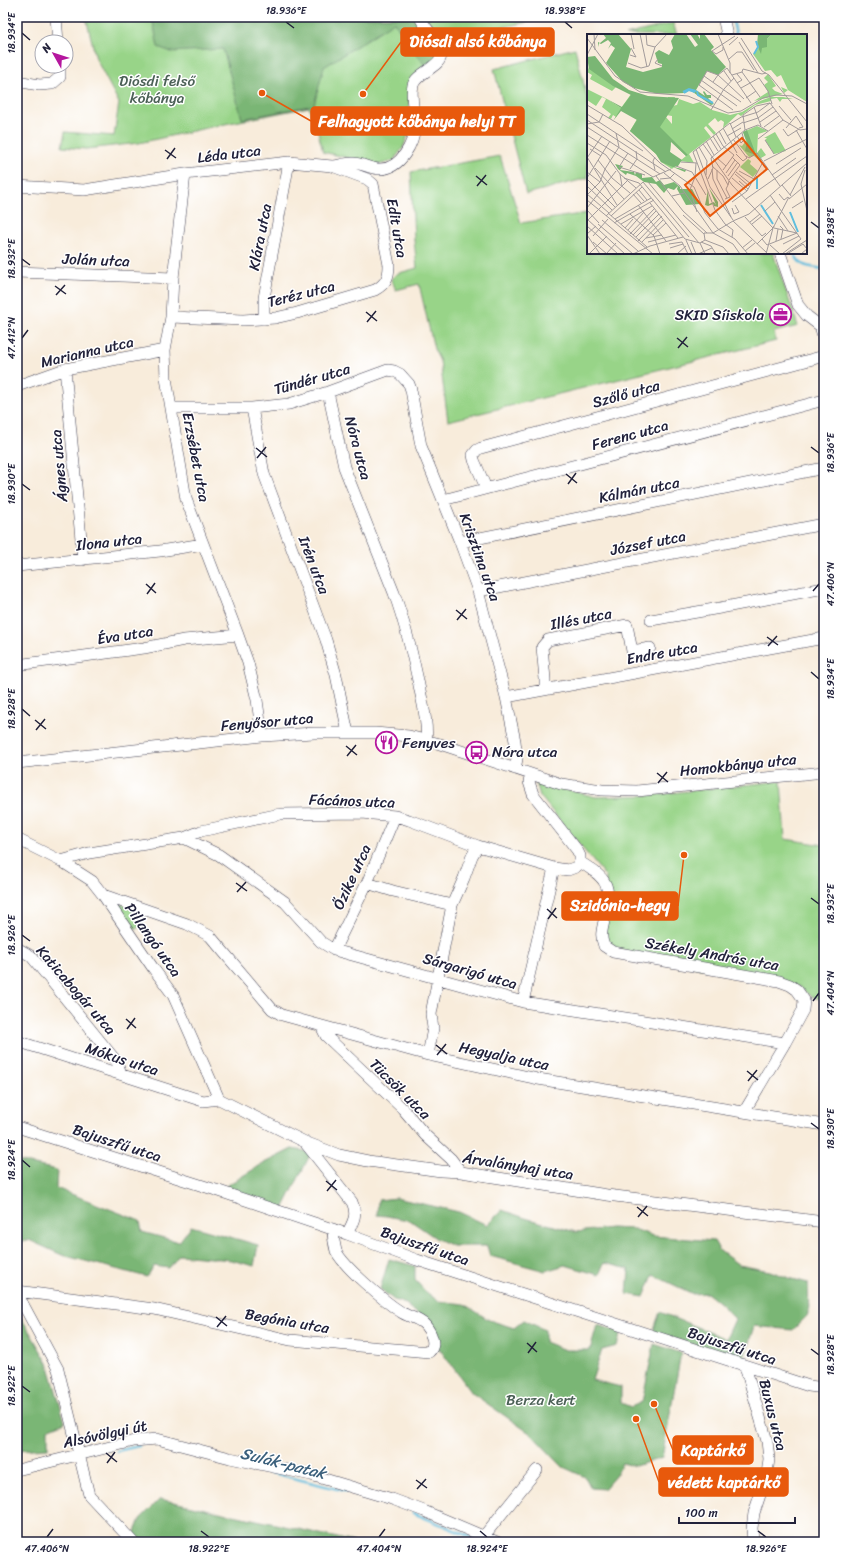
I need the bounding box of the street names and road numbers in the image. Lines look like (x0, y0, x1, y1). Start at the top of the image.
street label: Léda utca (196, 137, 263, 171)
street label: Edit utca (379, 196, 415, 260)
street label: Klára utca (241, 201, 279, 273)
street label: Jolán utca (61, 246, 131, 274)
street label: Teréz utca (265, 273, 338, 315)
street label: Marianna utca (38, 329, 137, 375)
street label: Tündér utca (271, 356, 354, 402)
street label: Szőlő utca (589, 372, 663, 415)
street label: Erzsébet utca (175, 410, 218, 505)
street label: Ferenc utca (589, 412, 672, 458)
street label: Nóra utca (337, 413, 379, 483)
street label: Ágnes utca (43, 428, 75, 504)
street label: Kálmán utca (596, 469, 682, 511)
street label: Krisztina utca (452, 509, 508, 605)
street label: József utca (607, 523, 688, 563)
street label: Ilona utca (74, 526, 144, 559)
street label: Irén utca (291, 531, 337, 599)
street label: Illés utca (547, 600, 614, 638)
street label: Éva utca (95, 618, 155, 652)
street label: Endre utca (624, 634, 700, 672)
street label: Fenyősor utca (220, 705, 315, 739)
street label: Homokbánya utca (678, 746, 798, 784)
street label: Fácános utca (309, 787, 396, 816)
street label: Őzike utca (325, 840, 379, 914)
street label: Pillangó utca (118, 897, 189, 983)
street label: Székely András utca (643, 929, 781, 979)
street label: Katicabogár utca (29, 939, 123, 1041)
street label: Sárgarigó utca (420, 945, 521, 997)
street label: Hegyalja utca (457, 1034, 552, 1078)
street label: Mókus utca (82, 1035, 162, 1083)
street label: Tücsök utca (363, 1052, 437, 1126)
street label: Bajuszfű utca (69, 1116, 165, 1170)
street label: Árvalányhaj utca (460, 1144, 576, 1188)
street label: Bajuszfű utca (377, 1219, 473, 1273)
street label: Begónia utca (243, 1301, 332, 1341)
street label: Bajuszfű utca (684, 1319, 780, 1373)
street label: Buxus utca (752, 1376, 795, 1454)
street label: Alsóvölgyi út (60, 1412, 150, 1456)

